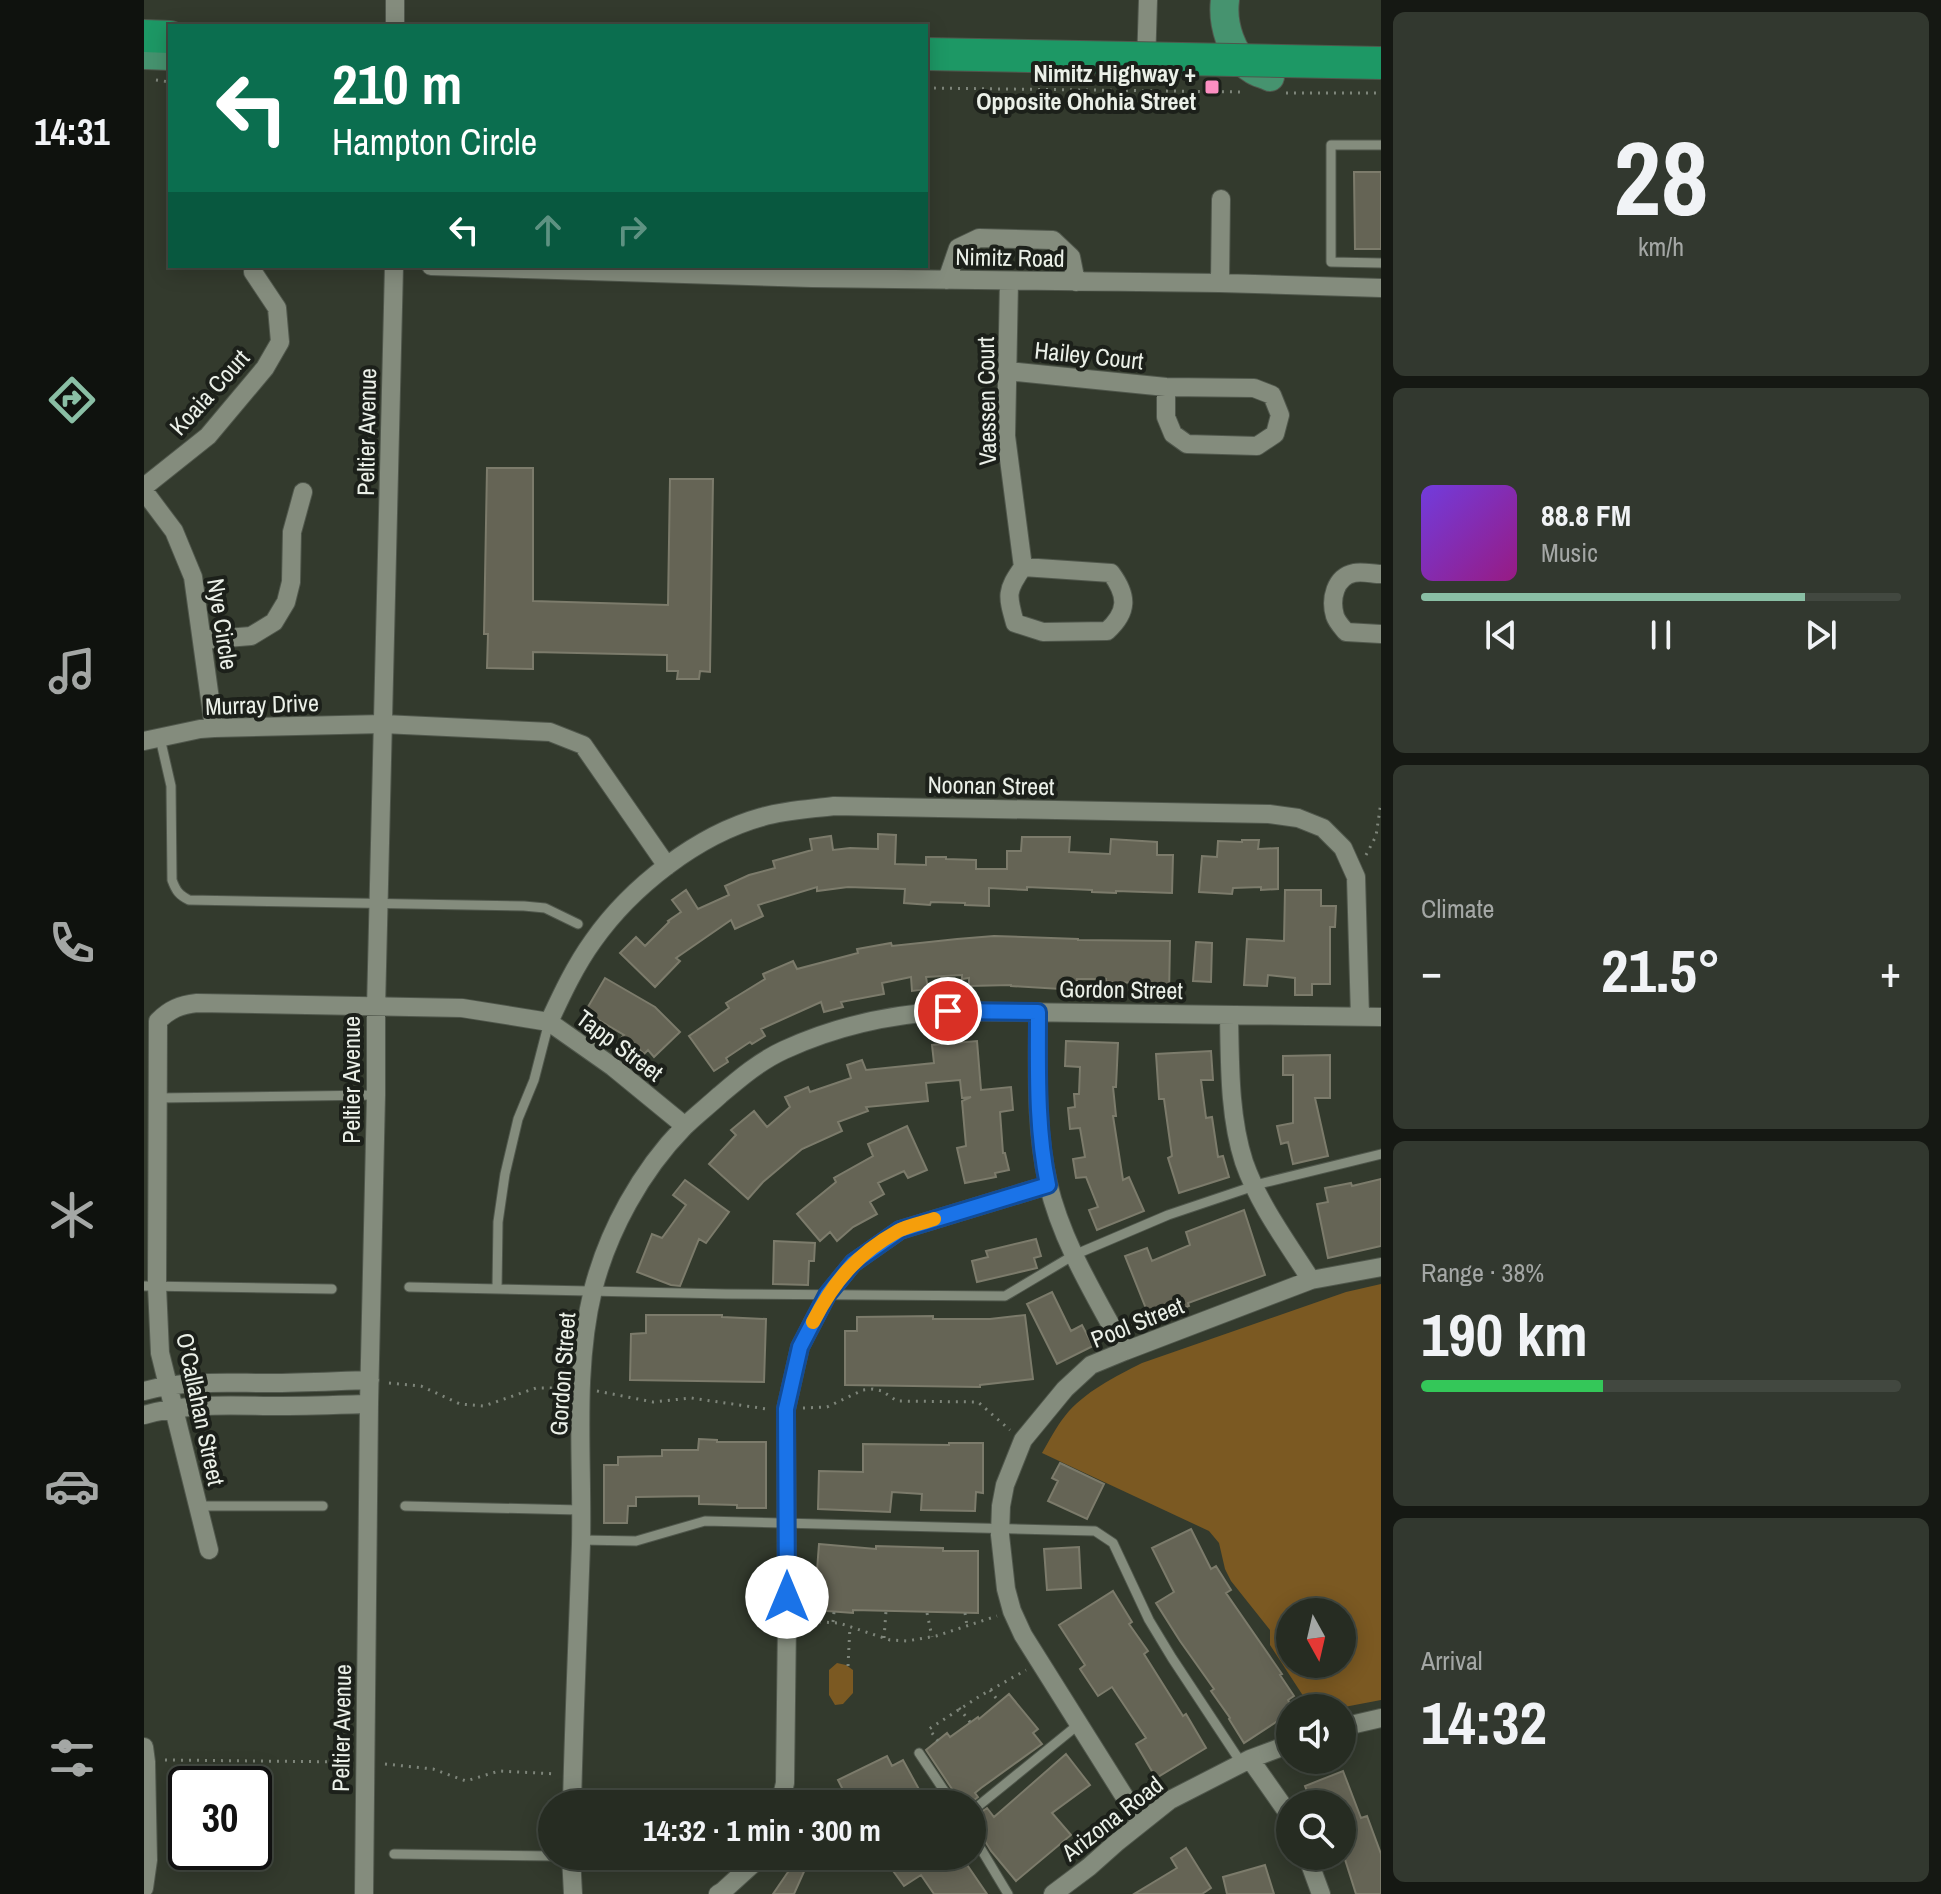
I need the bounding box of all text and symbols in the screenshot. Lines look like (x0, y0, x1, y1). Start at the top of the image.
text: 210 m (332, 46, 462, 121)
icon: left (200, 56, 304, 160)
place label: Nimitz Highway + Opposite Ohohia Street (976, 57, 1196, 117)
marker: Nimitz Highway + Opposite Ohohia Street (1203, 78, 1221, 96)
text: 28 (1614, 107, 1708, 247)
text: 14:31 (34, 108, 110, 156)
text: Hampton Circle (332, 118, 537, 166)
icon: left (442, 208, 486, 252)
icon: ahead (526, 208, 570, 252)
icon: right (610, 208, 654, 252)
text: km/h (1638, 229, 1684, 264)
street label: Nimitz Road (955, 240, 1065, 274)
street label: Hailey Court (1033, 333, 1146, 377)
street label: Vaessen Court (969, 336, 1003, 466)
street label: Koaia Court (162, 342, 256, 442)
street label: Peltier Avenue (349, 368, 383, 496)
icon: directions (44, 372, 100, 428)
text: 88.8 FM (1541, 495, 1631, 535)
text: Music (1541, 535, 1598, 570)
street label: Nye Circle (200, 576, 246, 672)
icon: previous (1479, 613, 1523, 657)
icon: pause (1639, 613, 1683, 657)
icon: next (1799, 613, 1843, 657)
icon: music (44, 643, 100, 699)
street label: Murray Drive (205, 686, 319, 722)
street label: Noonan Street (927, 768, 1055, 802)
text: Climate (1421, 891, 1494, 926)
icon: phone (44, 915, 100, 971)
text: 21.5° (1601, 930, 1721, 1011)
text: − (1421, 941, 1442, 1001)
text: + (1880, 941, 1901, 1001)
street label: Gordon Street (1059, 972, 1184, 1006)
pin (914, 977, 982, 1045)
icon: arrive (926, 989, 970, 1033)
street label: Tapp Street (570, 1002, 670, 1088)
street label: Peltier Avenue (335, 1016, 367, 1144)
icon: climate (44, 1187, 100, 1243)
text: Range · 38% (1421, 1255, 1544, 1290)
street label: Pool Street (1086, 1289, 1189, 1355)
text: 190 km (1421, 1294, 1588, 1375)
street label: Gordon Street (542, 1311, 582, 1437)
street label: O’Callahan Street (169, 1330, 233, 1489)
icon: car (44, 1458, 100, 1514)
position arrow (745, 1555, 829, 1639)
north arrow (1276, 1598, 1356, 1678)
map controls (1276, 1598, 1356, 1870)
text: Arrival (1421, 1643, 1483, 1678)
street label: Peltier Avenue (324, 1664, 358, 1792)
text: 14:32 (1421, 1682, 1547, 1763)
button: sound (1276, 1694, 1356, 1774)
icon: filters (44, 1730, 100, 1786)
speed limit sign: 30 (168, 1766, 272, 1870)
street label: Arizona Road (1054, 1768, 1169, 1868)
button: search (1276, 1790, 1356, 1870)
text: 14:32 · 1 min · 300 m (643, 1810, 881, 1850)

